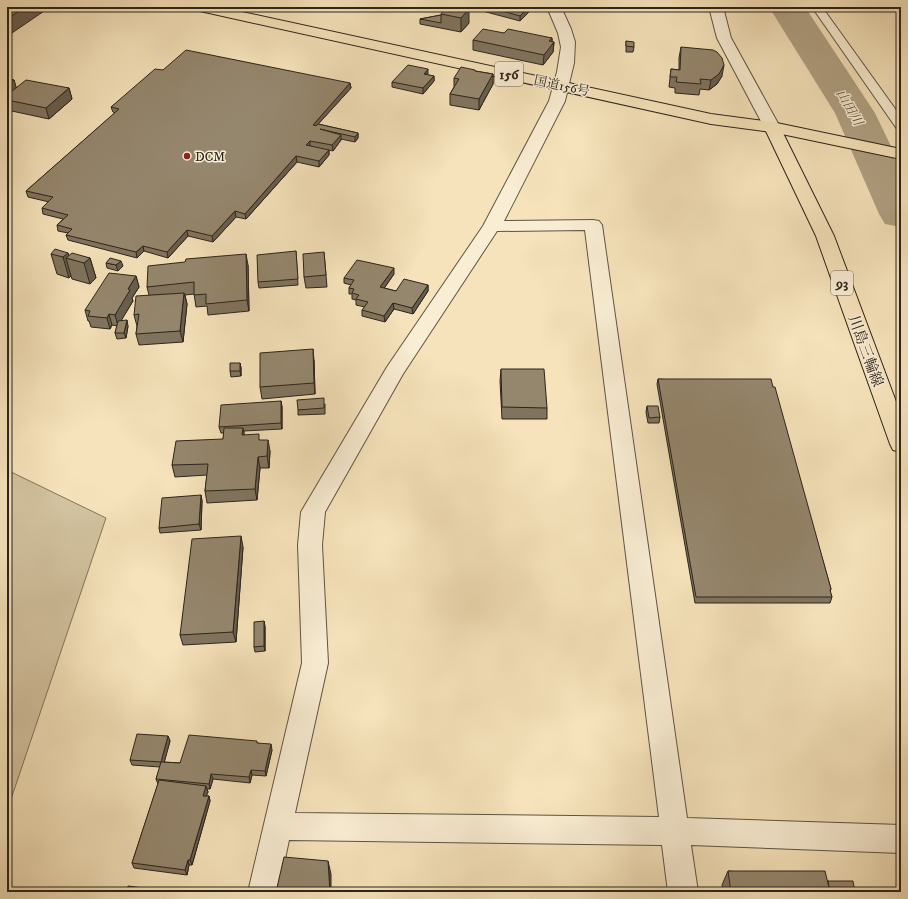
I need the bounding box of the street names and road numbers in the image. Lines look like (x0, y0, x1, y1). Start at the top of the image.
road number: 156 (495, 62, 523, 86)
street label: 国道156号 (532, 72, 591, 100)
road number: 93 (831, 271, 853, 295)
street label: 川島三輪線 (844, 313, 887, 390)

